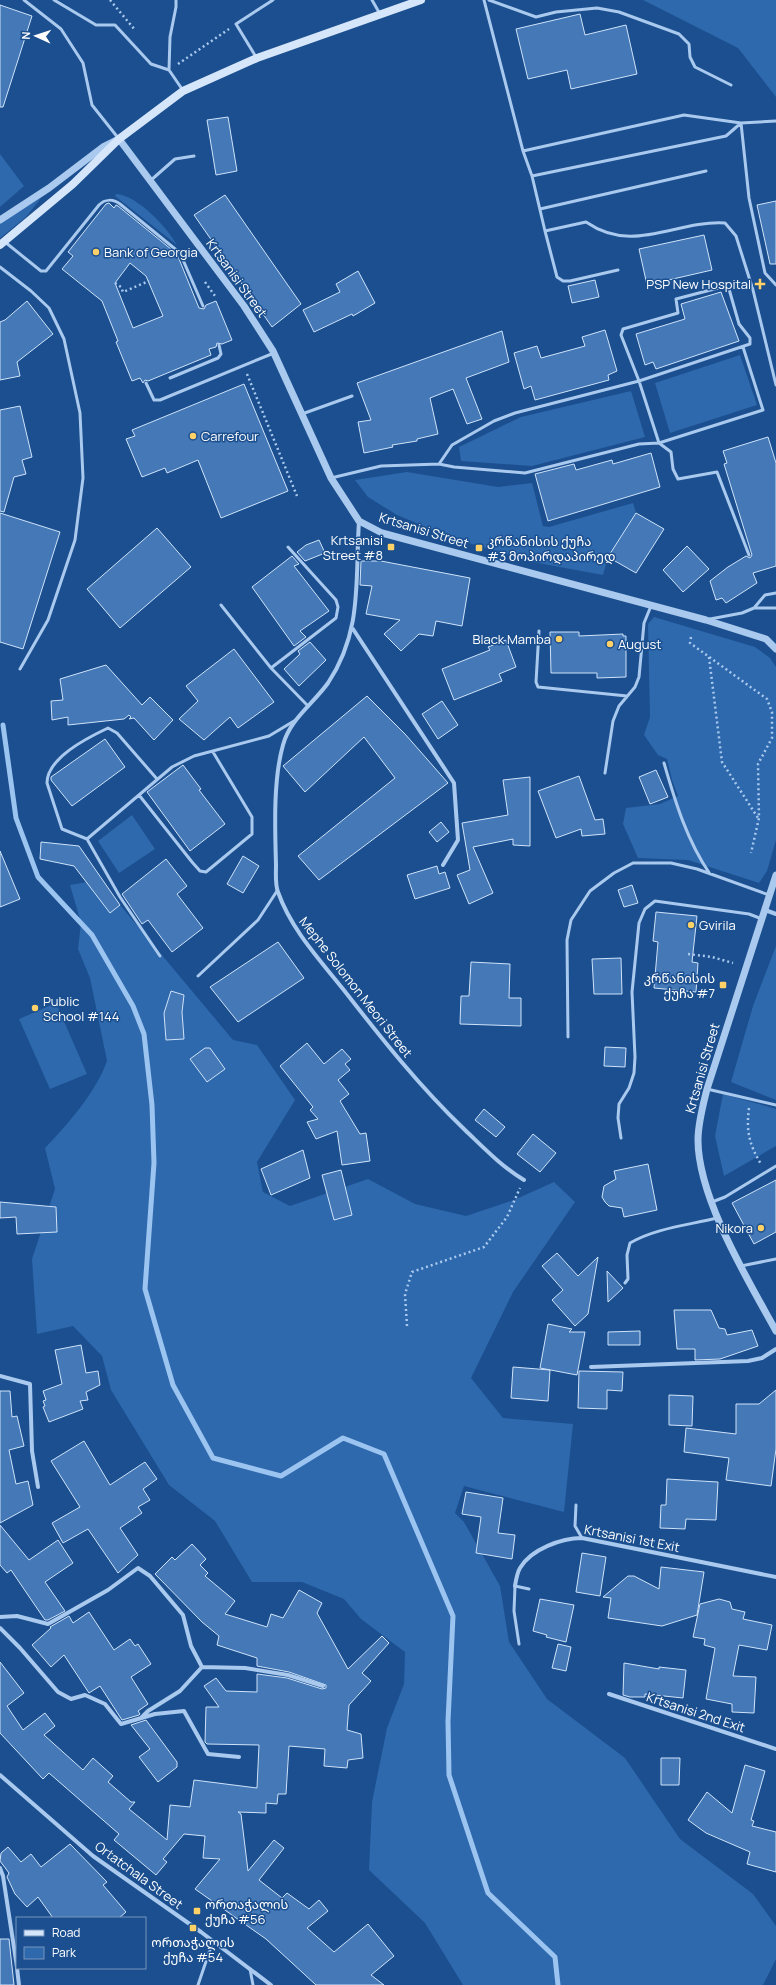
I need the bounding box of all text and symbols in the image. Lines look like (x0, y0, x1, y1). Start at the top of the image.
north arrow (16, 16, 56, 56)
text: N (18, 31, 33, 40)
street label: Krtsanisi Street (202, 235, 272, 321)
place label: Bank of Georgia (104, 243, 198, 261)
marker: Bank of Georgia (91, 247, 101, 257)
place label: PSP New Hospital (646, 275, 751, 293)
marker: PSP New Hospital (754, 278, 766, 290)
place label: Carrefour (201, 427, 259, 445)
marker: Carrefour (188, 431, 198, 441)
street label: Krtsanisi Street (377, 508, 471, 552)
place label: Krtsanisi Street #8 (323, 531, 383, 564)
place label: კრწანისის ქუჩა #3 მოპირდაპირედ (487, 532, 615, 565)
marker: Krtsanisi Street #8 (386, 542, 396, 552)
marker: კრწანისის ქუჩა #3 მოპირდაპირედ (474, 543, 484, 553)
place label: Black Mamba (472, 630, 551, 648)
marker: Black Mamba (554, 634, 564, 644)
place label: August (618, 635, 661, 653)
marker: August (605, 639, 615, 649)
street label: Mephe Solomon Meori Street (295, 913, 417, 1061)
place label: Gvirila (699, 916, 736, 934)
marker: Gvirila (686, 920, 696, 930)
place label: კრწანისის ქუჩა #7 (644, 969, 715, 1002)
marker: კრწანისის ქუჩა #7 (718, 980, 728, 990)
place label: Public School #144 (43, 992, 120, 1025)
marker: Public School #144 (30, 1003, 40, 1013)
street label: Krtsanisi Street (681, 1021, 723, 1115)
place label: Nikora (715, 1219, 753, 1237)
marker: Nikora (756, 1223, 766, 1233)
street label: Krtsanisi 1st Exit (583, 1520, 681, 1556)
street label: Krtsanisi 2nd Exit (644, 1688, 748, 1736)
street label: Ortatchala Street (91, 1837, 187, 1913)
place label: ორთაჭალის ქუჩა #56 (205, 1895, 289, 1928)
marker: ორთაჭალის ქუჩა #56 (192, 1906, 202, 1916)
legend (16, 1917, 146, 1969)
marker: ორთაჭალის ქუჩა #54 (188, 1923, 198, 1933)
text: Road (52, 1924, 80, 1941)
place label: ორთაჭალის ქუჩა #54 (151, 1933, 235, 1966)
text: Park (52, 1944, 77, 1961)

